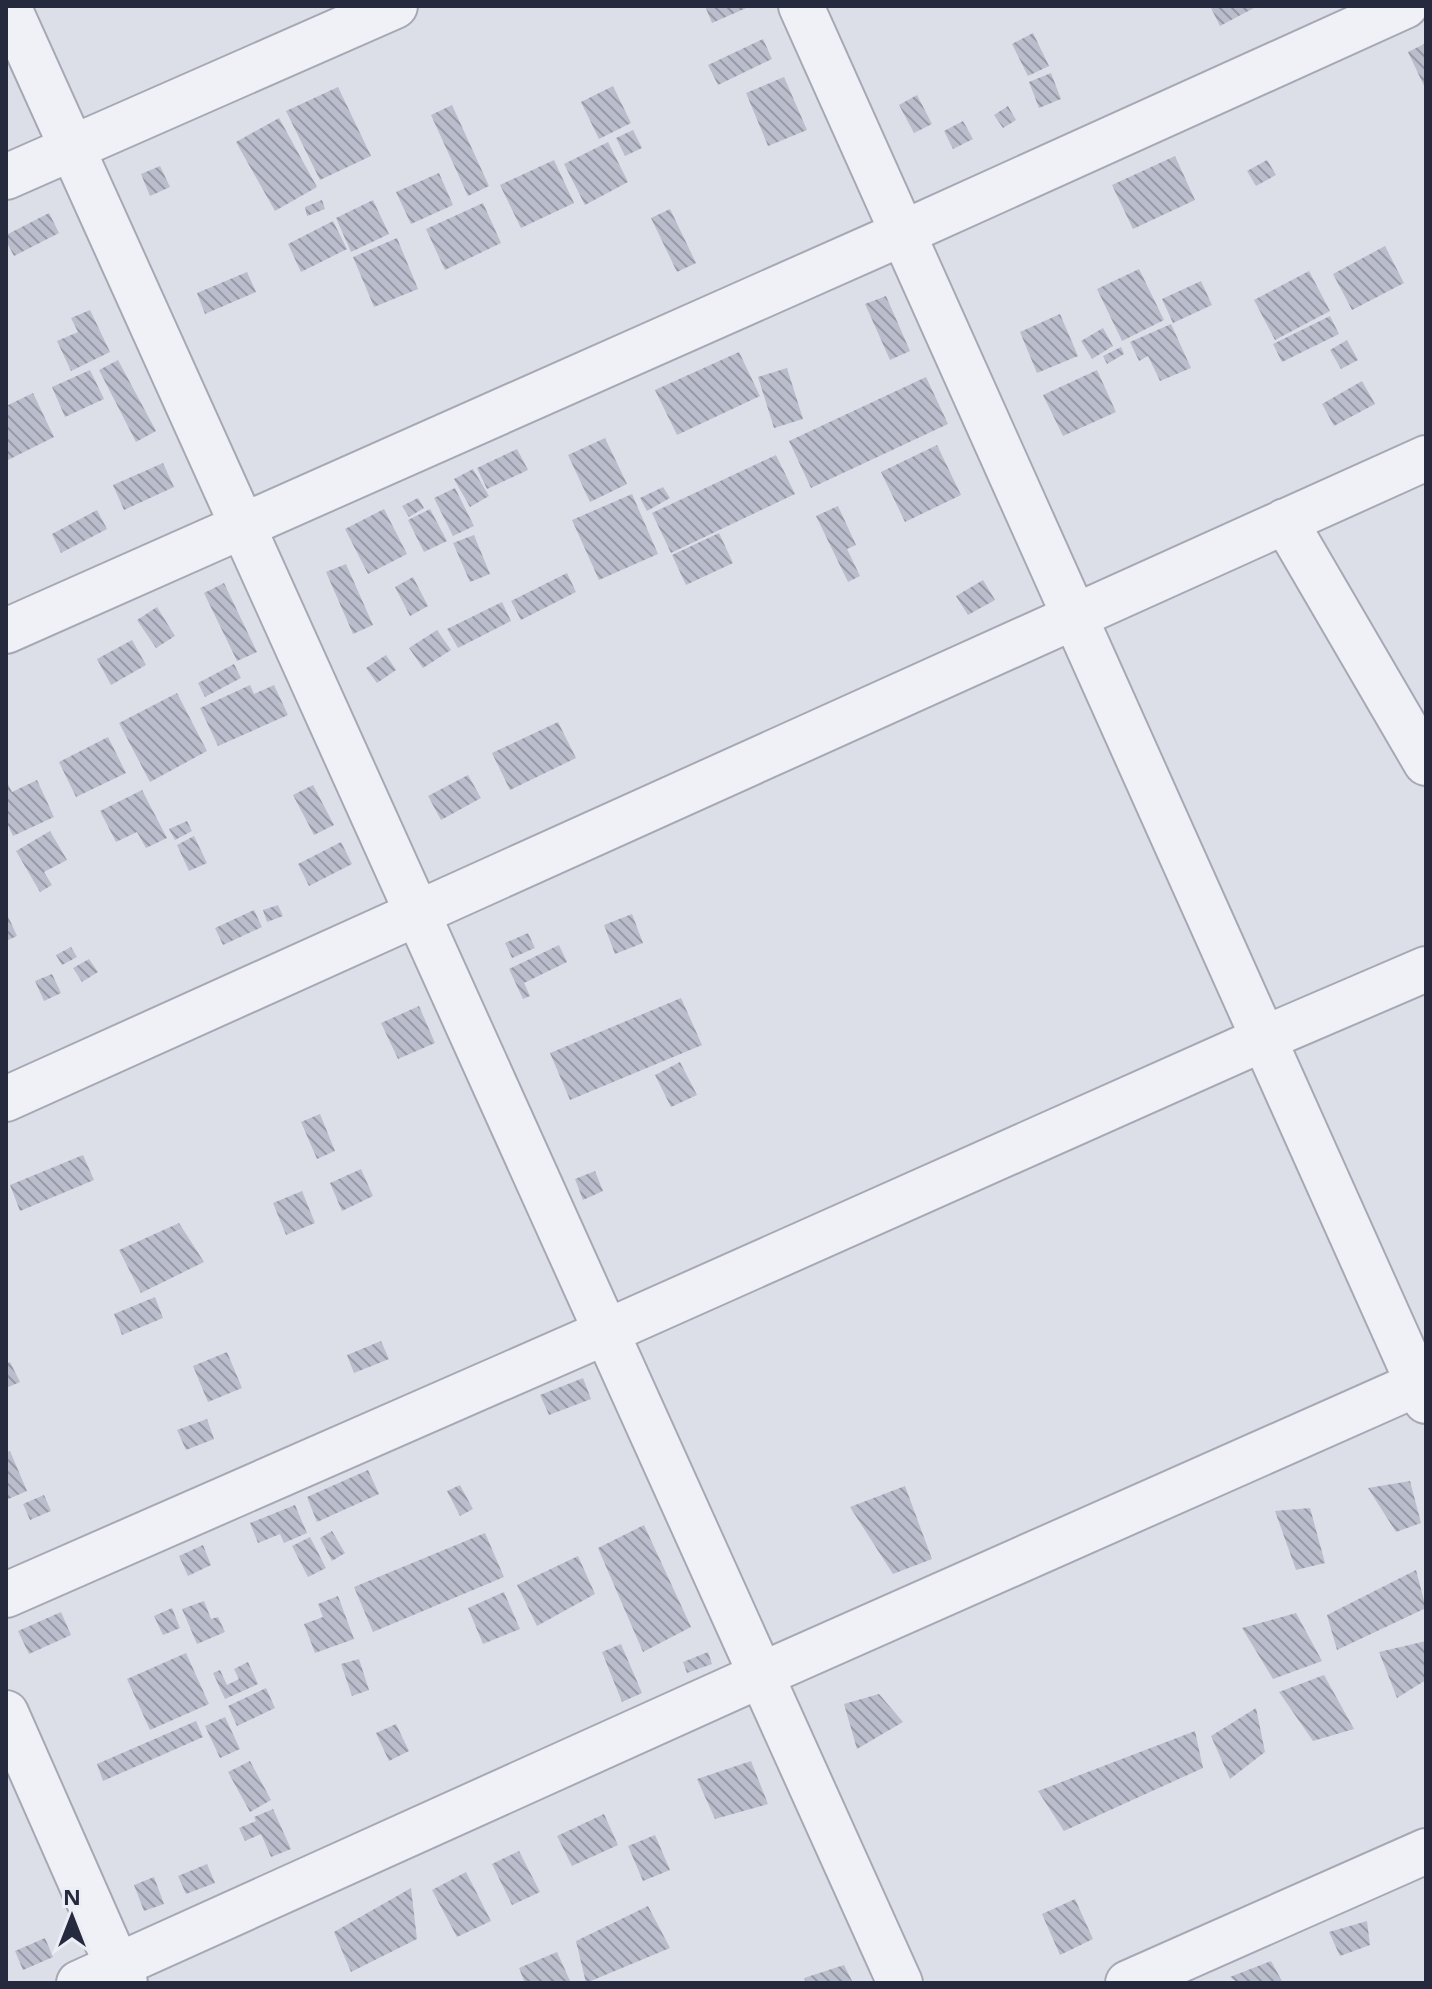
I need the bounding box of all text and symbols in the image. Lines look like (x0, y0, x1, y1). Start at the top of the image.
north arrow (32, 1877, 112, 1957)
text: N (63, 1881, 81, 1911)

